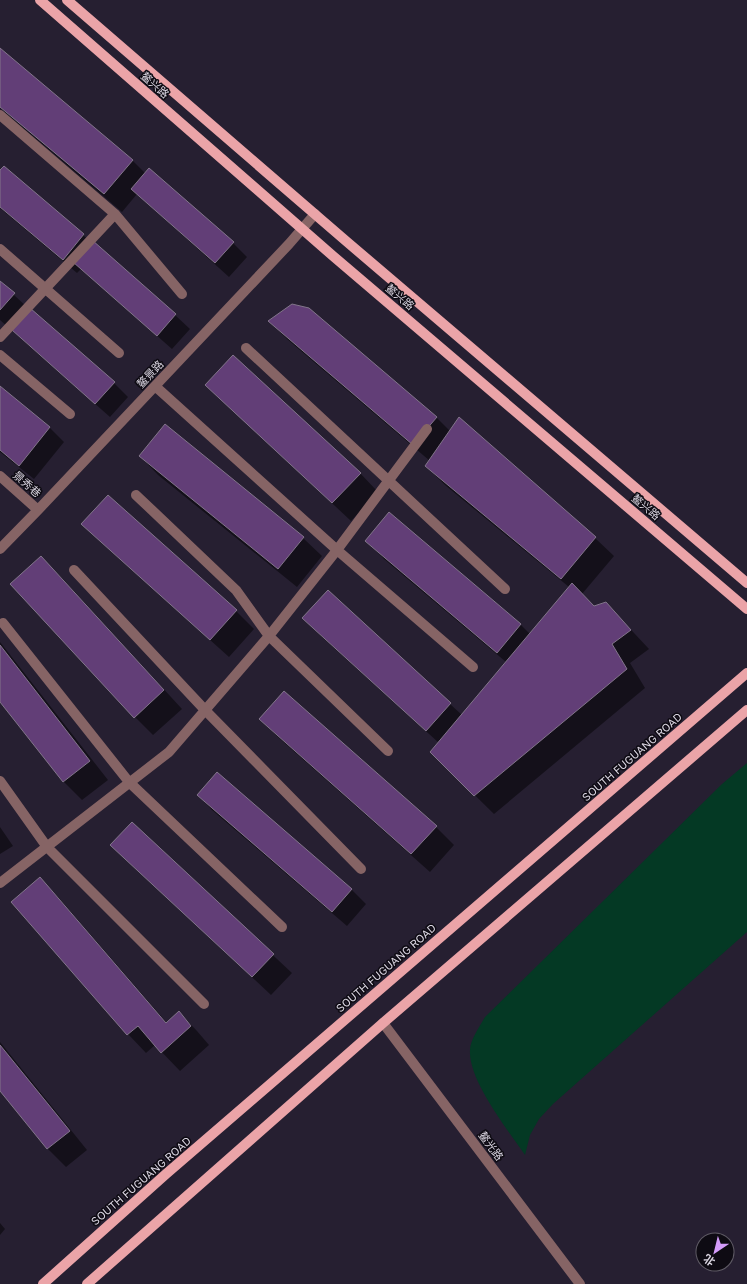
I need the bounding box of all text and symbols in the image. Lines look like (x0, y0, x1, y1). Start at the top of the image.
street label: 鳌兴路 (139, 69, 172, 100)
street label: 鳌兴路 (384, 281, 417, 312)
street label: 鳌景路 (134, 357, 166, 390)
street label: 景秀巷 (11, 468, 44, 499)
street label: 鳌兴路 (630, 491, 663, 522)
street label: SOUTH FUGUANG ROAD (579, 710, 684, 803)
street label: SOUTH FUGUANG ROAD (333, 921, 438, 1014)
street label: 鳌光路 (476, 1129, 507, 1163)
street label: SOUTH FUGUANG ROAD (88, 1134, 193, 1227)
north arrow (695, 1232, 735, 1272)
text: 北 (701, 1252, 717, 1269)

